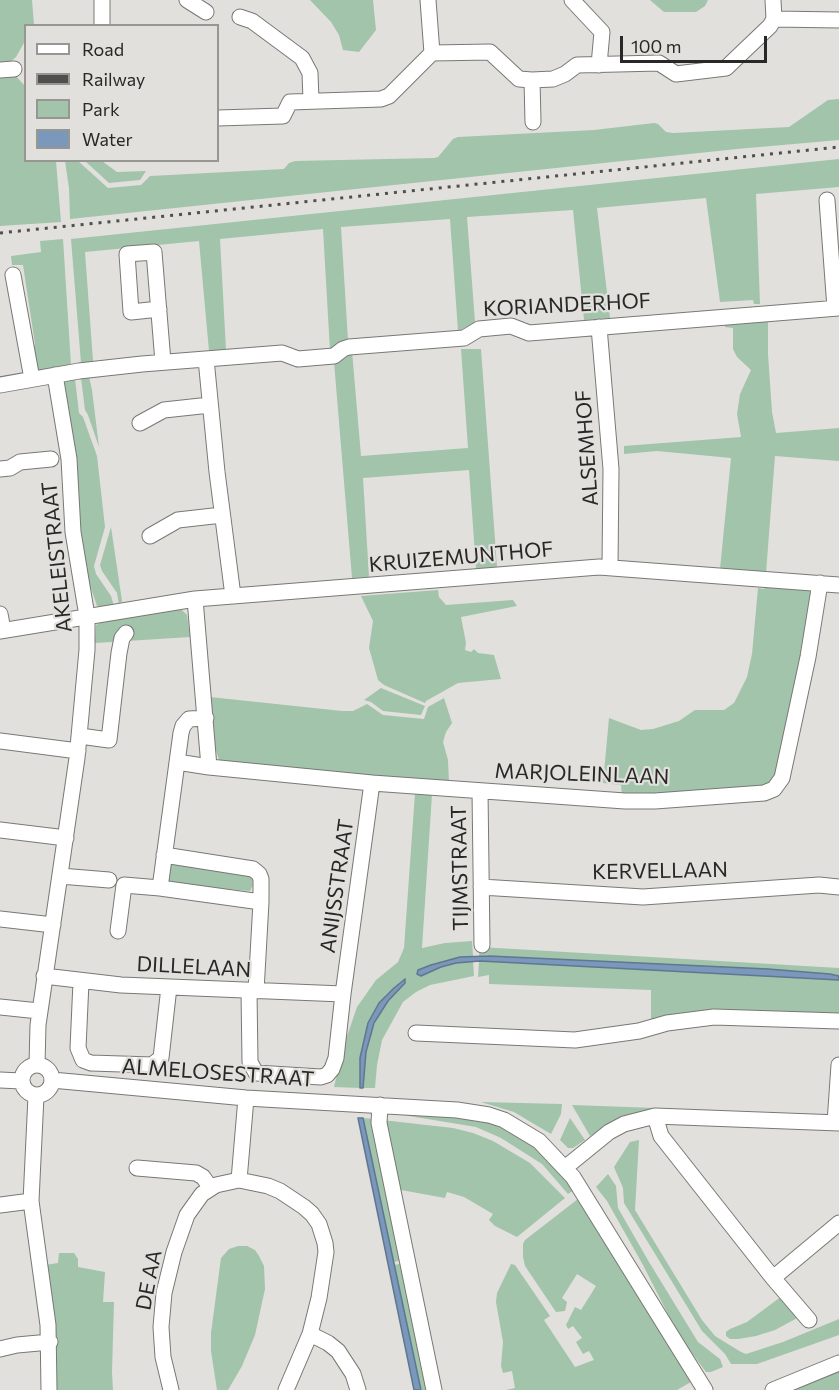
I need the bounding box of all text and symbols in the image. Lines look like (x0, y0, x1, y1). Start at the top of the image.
legend (24, 24, 219, 162)
scale bar (623, 24, 770, 62)
text: 100 m (631, 35, 681, 57)
text: Road (82, 38, 124, 60)
text: Railway (82, 68, 145, 90)
text: Park (82, 98, 120, 120)
text: Water (82, 128, 133, 150)
street label: KORIANDERHOF (483, 288, 651, 322)
street label: ALSEMHOF (570, 389, 604, 507)
street label: AKELEISTRAAT (37, 480, 77, 634)
street label: KRUIZEMUNTHOF (368, 536, 554, 578)
street label: MARJOLEINLAAN (494, 758, 670, 790)
street label: TIJMSTRAAT (446, 805, 474, 931)
street label: ANIJSSTRAAT (315, 817, 359, 955)
street label: KERVELLAAN (592, 857, 728, 885)
street label: DILLELAAN (136, 951, 252, 983)
street label: ALMELOSESTRAAT (121, 1054, 315, 1092)
street label: DE AA (131, 1248, 167, 1312)

